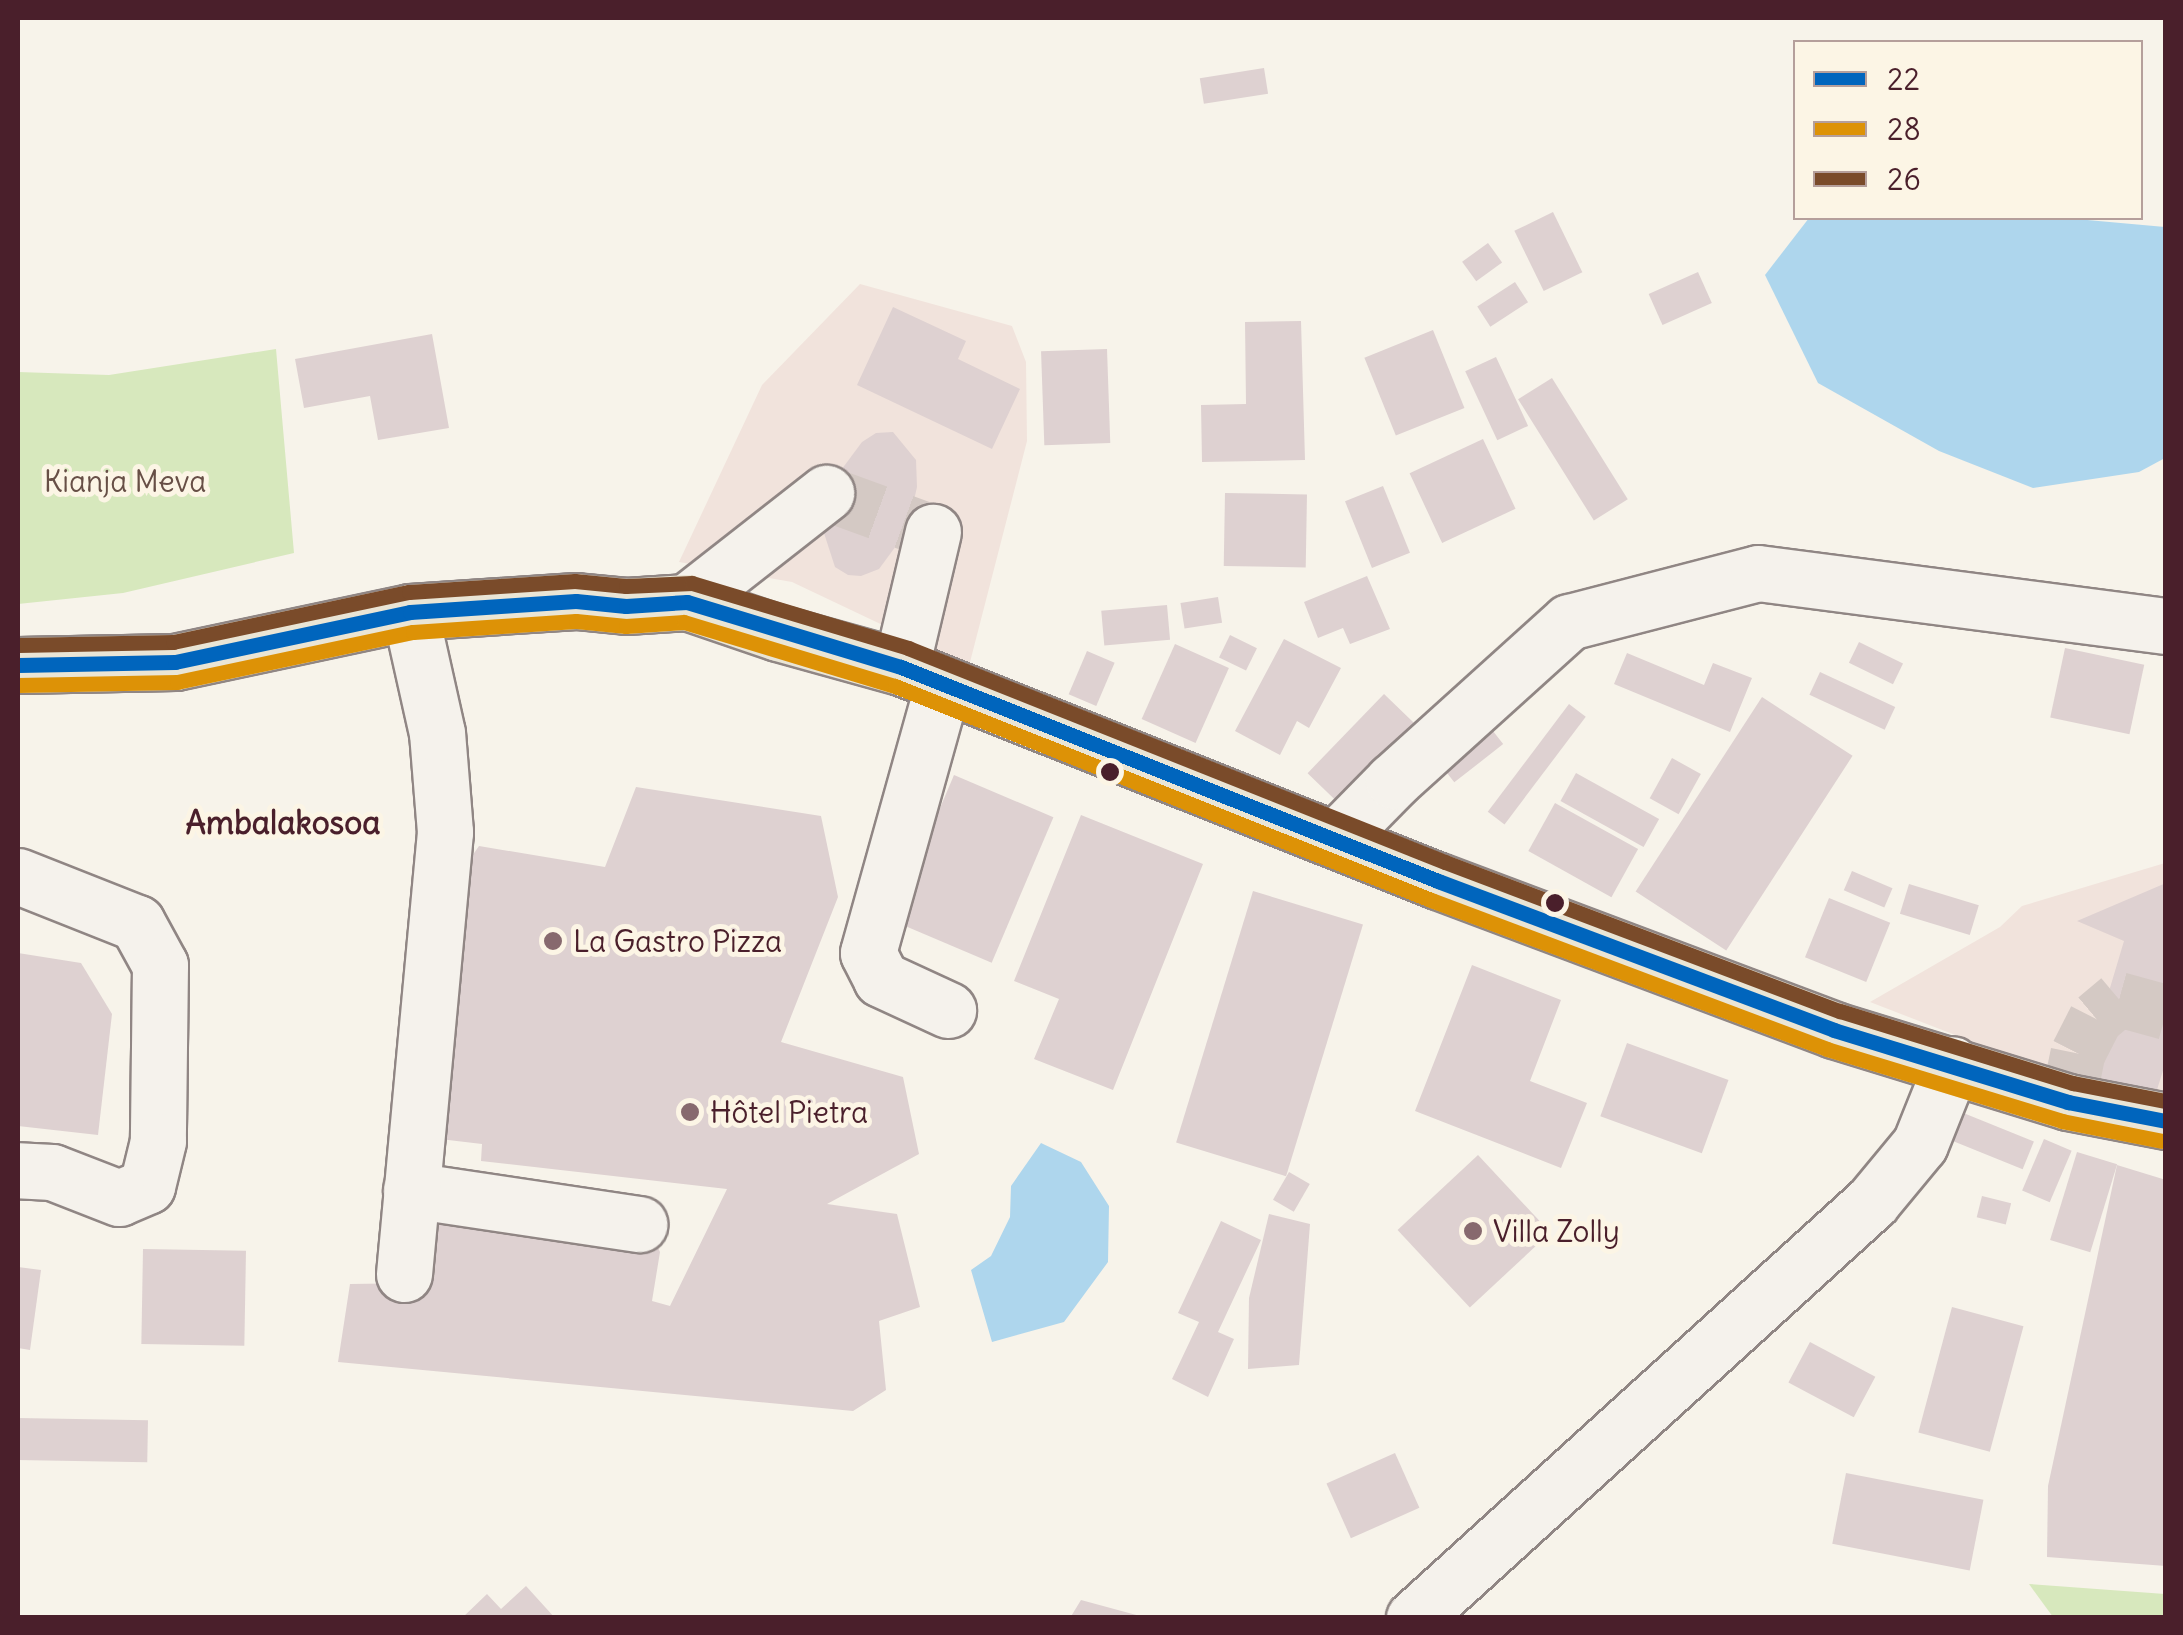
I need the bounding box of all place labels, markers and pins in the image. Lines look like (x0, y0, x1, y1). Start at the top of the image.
unlabelled marker (1100, 762, 1120, 782)
unlabelled marker (1545, 893, 1565, 913)
place label: La Gastro Pizza (573, 923, 782, 959)
marker: La Gastro Pizza (542, 930, 564, 952)
place label: Hôtel Pietra (710, 1094, 868, 1130)
marker: Hôtel Pietra (679, 1101, 701, 1123)
place label: Villa Zolly (1493, 1213, 1620, 1249)
marker: Villa Zolly (1462, 1220, 1484, 1242)

